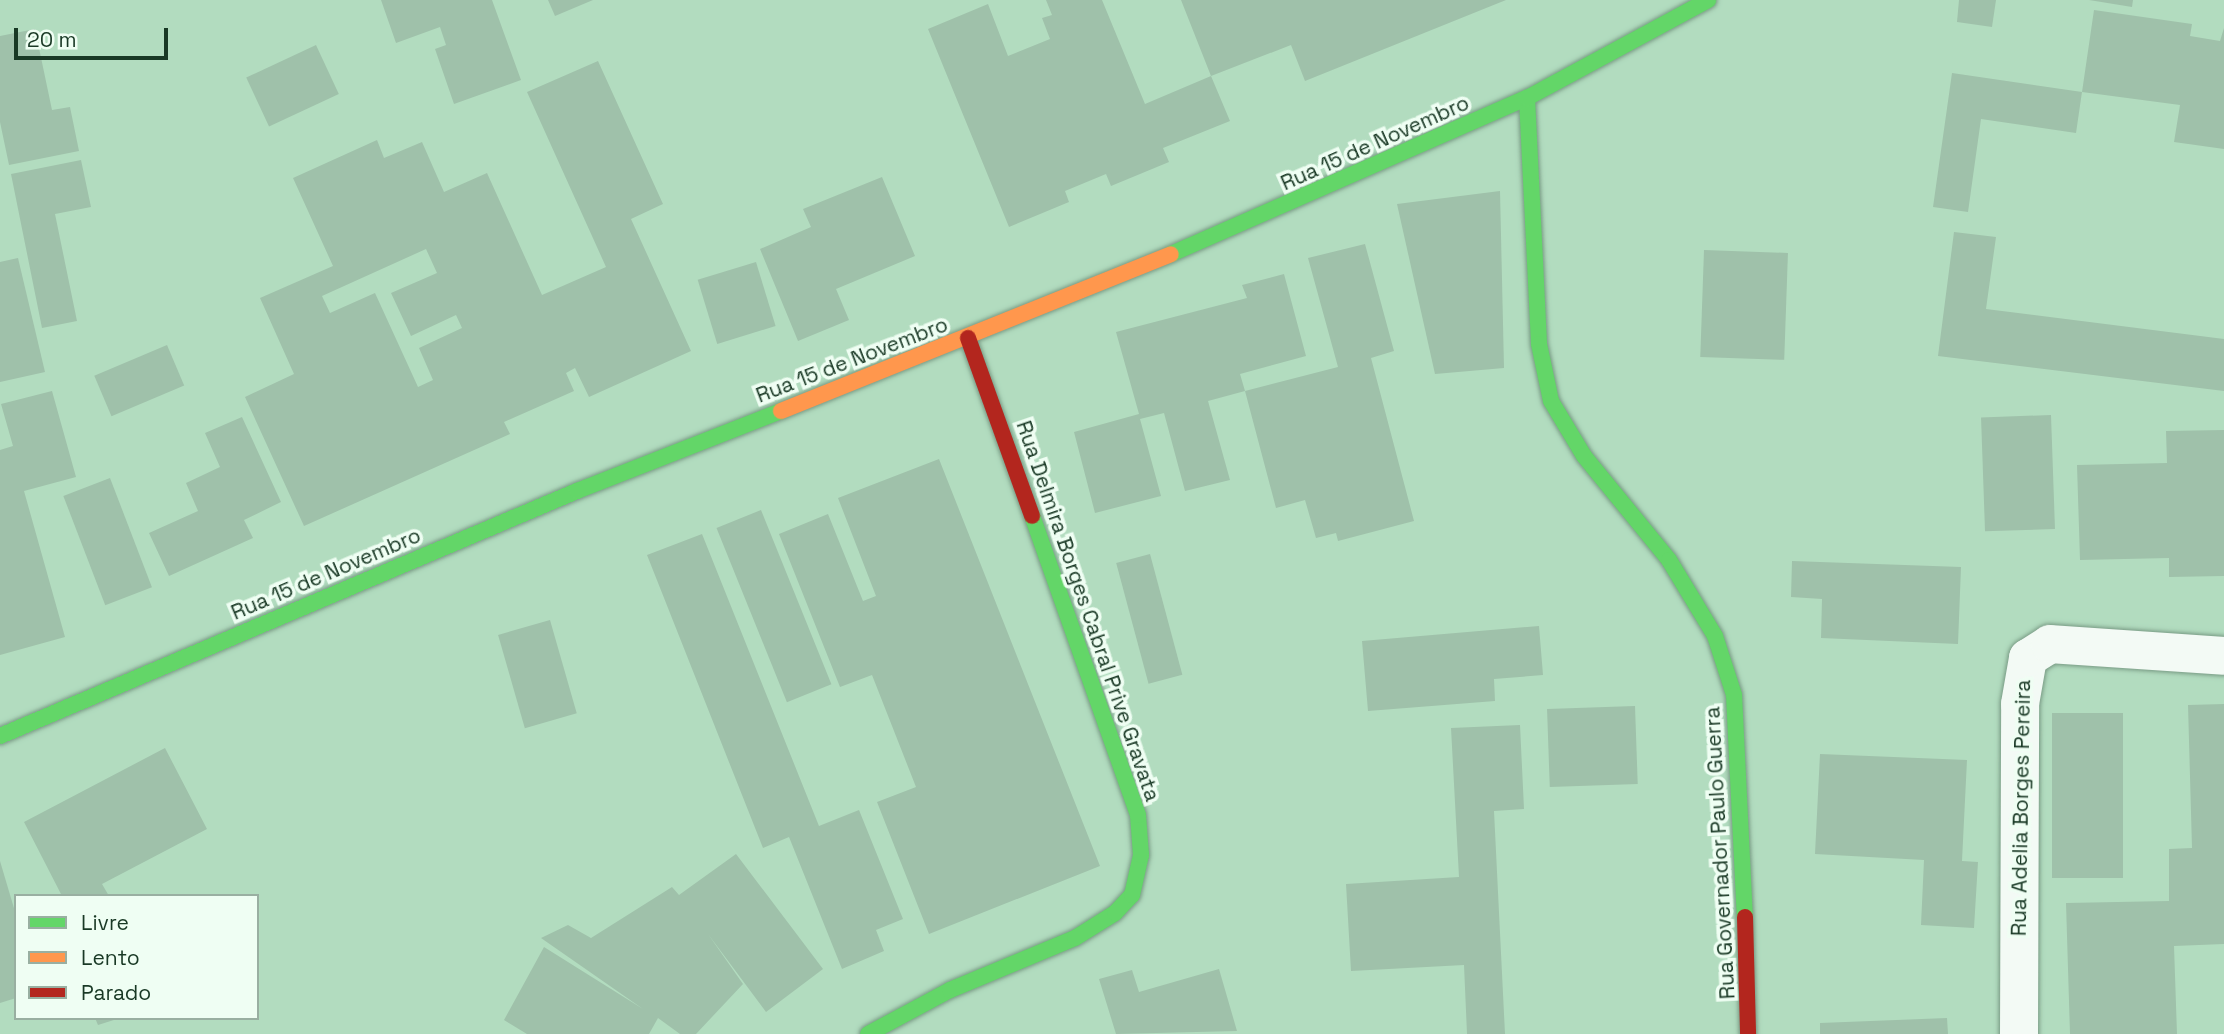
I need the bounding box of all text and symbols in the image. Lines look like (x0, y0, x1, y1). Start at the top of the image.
scale bar (18, 14, 172, 58)
text: 20 m (27, 26, 77, 53)
street label: Rua 15 de Novembro (1277, 90, 1473, 196)
street label: Rua 15 de Novembro (752, 312, 952, 408)
street label: Rua Delmira Borges Cabral Prive Gravata (1011, 417, 1165, 805)
street label: Rua 15 de Novembro (227, 523, 425, 625)
street label: Rua Adelia Borges Pereira (2006, 679, 2036, 937)
street label: Rua Governador Paulo Guerra (1700, 706, 1740, 1000)
legend (14, 894, 259, 1020)
text: Livre (81, 909, 129, 936)
text: Lento (81, 944, 140, 971)
text: Parado (81, 979, 151, 1006)

